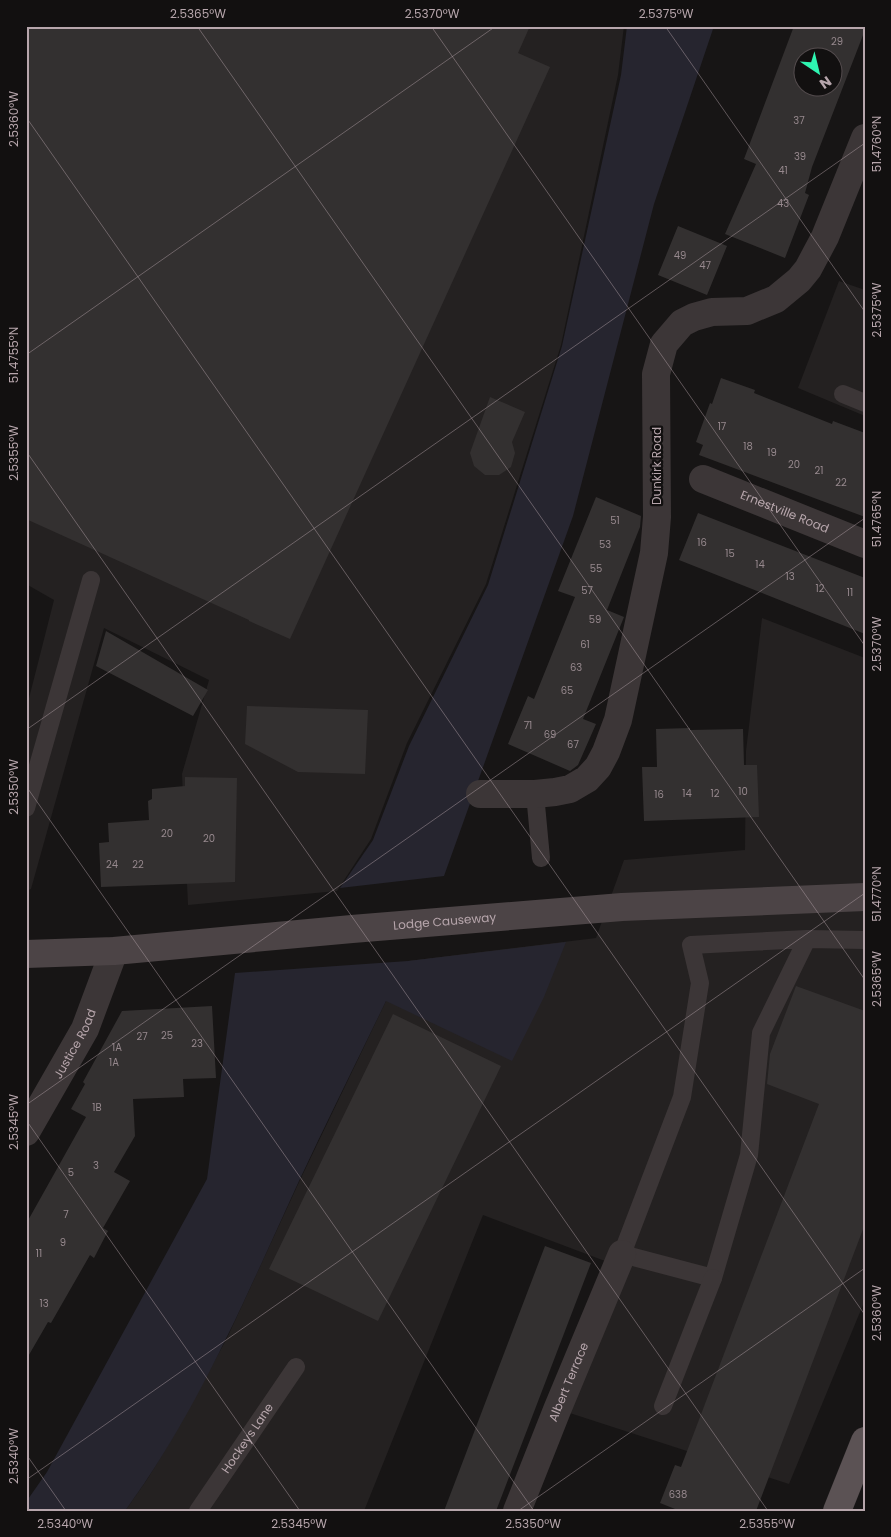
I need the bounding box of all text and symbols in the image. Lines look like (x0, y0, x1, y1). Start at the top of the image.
text: 2.5365°W (170, 5, 226, 22)
text: 2.5370°W (405, 5, 460, 22)
text: 2.5375°W (639, 5, 694, 22)
house number: 29 (831, 34, 843, 49)
north arrow (794, 48, 844, 98)
text: N (815, 71, 836, 94)
text: 2.5360°W (5, 91, 22, 147)
house number: 37 (793, 113, 805, 128)
text: 51.4760°N (868, 116, 885, 172)
house number: 39 (794, 149, 806, 164)
house number: 41 (778, 163, 788, 178)
house number: 43 (777, 196, 789, 211)
house number: 49 (674, 248, 686, 263)
house number: 47 (699, 258, 711, 273)
text: 2.5375°W (868, 282, 885, 337)
text: 51.4755°N (5, 327, 22, 383)
house number: 17 (718, 419, 727, 434)
text: 2.5355°W (5, 425, 22, 481)
street label: Dunkirk Road (648, 427, 665, 505)
house number: 18 (743, 439, 753, 454)
house number: 19 (767, 445, 777, 460)
house number: 20 (788, 457, 800, 472)
house number: 21 (815, 463, 823, 478)
house number: 22 (835, 475, 847, 490)
street label: Ernestville Road (738, 486, 832, 537)
text: 51.4765°N (868, 491, 885, 547)
house number: 51 (610, 513, 620, 528)
house number: 16 (697, 535, 707, 550)
house number: 53 (599, 537, 611, 552)
house number: 15 (725, 546, 735, 561)
house number: 14 (755, 557, 765, 572)
house number: 55 (590, 561, 602, 576)
house number: 13 (785, 569, 795, 584)
house number: 12 (816, 581, 825, 596)
house number: 57 (581, 583, 593, 598)
house number: 11 (847, 585, 853, 600)
house number: 59 (589, 612, 601, 627)
text: 2.5370°W (868, 616, 885, 671)
house number: 61 (580, 637, 590, 652)
house number: 63 (570, 660, 582, 675)
house number: 65 (561, 683, 573, 698)
house number: 71 (524, 718, 532, 733)
house number: 69 (544, 727, 556, 742)
house number: 67 (567, 737, 579, 752)
text: 2.5350°W (5, 759, 22, 815)
house number: 10 (738, 784, 748, 799)
house number: 14 (682, 786, 692, 801)
house number: 12 (711, 786, 720, 801)
house number: 16 (654, 787, 664, 802)
house number: 20 (161, 826, 173, 841)
house number: 20 (203, 831, 215, 846)
house number: 24 (106, 857, 118, 872)
house number: 22 (132, 857, 144, 872)
text: 51.4770°N (868, 866, 885, 922)
street label: Lodge Causeway (392, 908, 497, 934)
text: 2.5365°W (868, 951, 885, 1007)
street label: Justice Road (49, 1006, 100, 1082)
house number: 25 (161, 1028, 173, 1043)
house number: 27 (136, 1029, 148, 1044)
house number: 23 (191, 1036, 203, 1051)
house number: 1A (112, 1040, 122, 1055)
house number: 1A (109, 1055, 119, 1070)
text: 2.5345°W (5, 1094, 22, 1150)
house number: 1B (92, 1100, 102, 1115)
house number: 3 (93, 1158, 99, 1173)
house number: 5 (68, 1165, 74, 1180)
house number: 7 (63, 1207, 69, 1222)
house number: 9 (60, 1235, 66, 1250)
house number: 11 (36, 1246, 42, 1261)
text: 2.5360°W (868, 1285, 885, 1341)
house number: 13 (39, 1296, 49, 1311)
street label: Albert Terrace (544, 1340, 592, 1424)
street label: Hockeys Lane (217, 1399, 277, 1476)
text: 2.5340°W (5, 1428, 22, 1484)
house number: 638 (669, 1487, 687, 1502)
text: 2.5340°W (37, 1515, 93, 1532)
text: 2.5345°W (271, 1515, 327, 1532)
text: 2.5350°W (505, 1515, 561, 1532)
text: 2.5355°W (739, 1515, 795, 1532)

